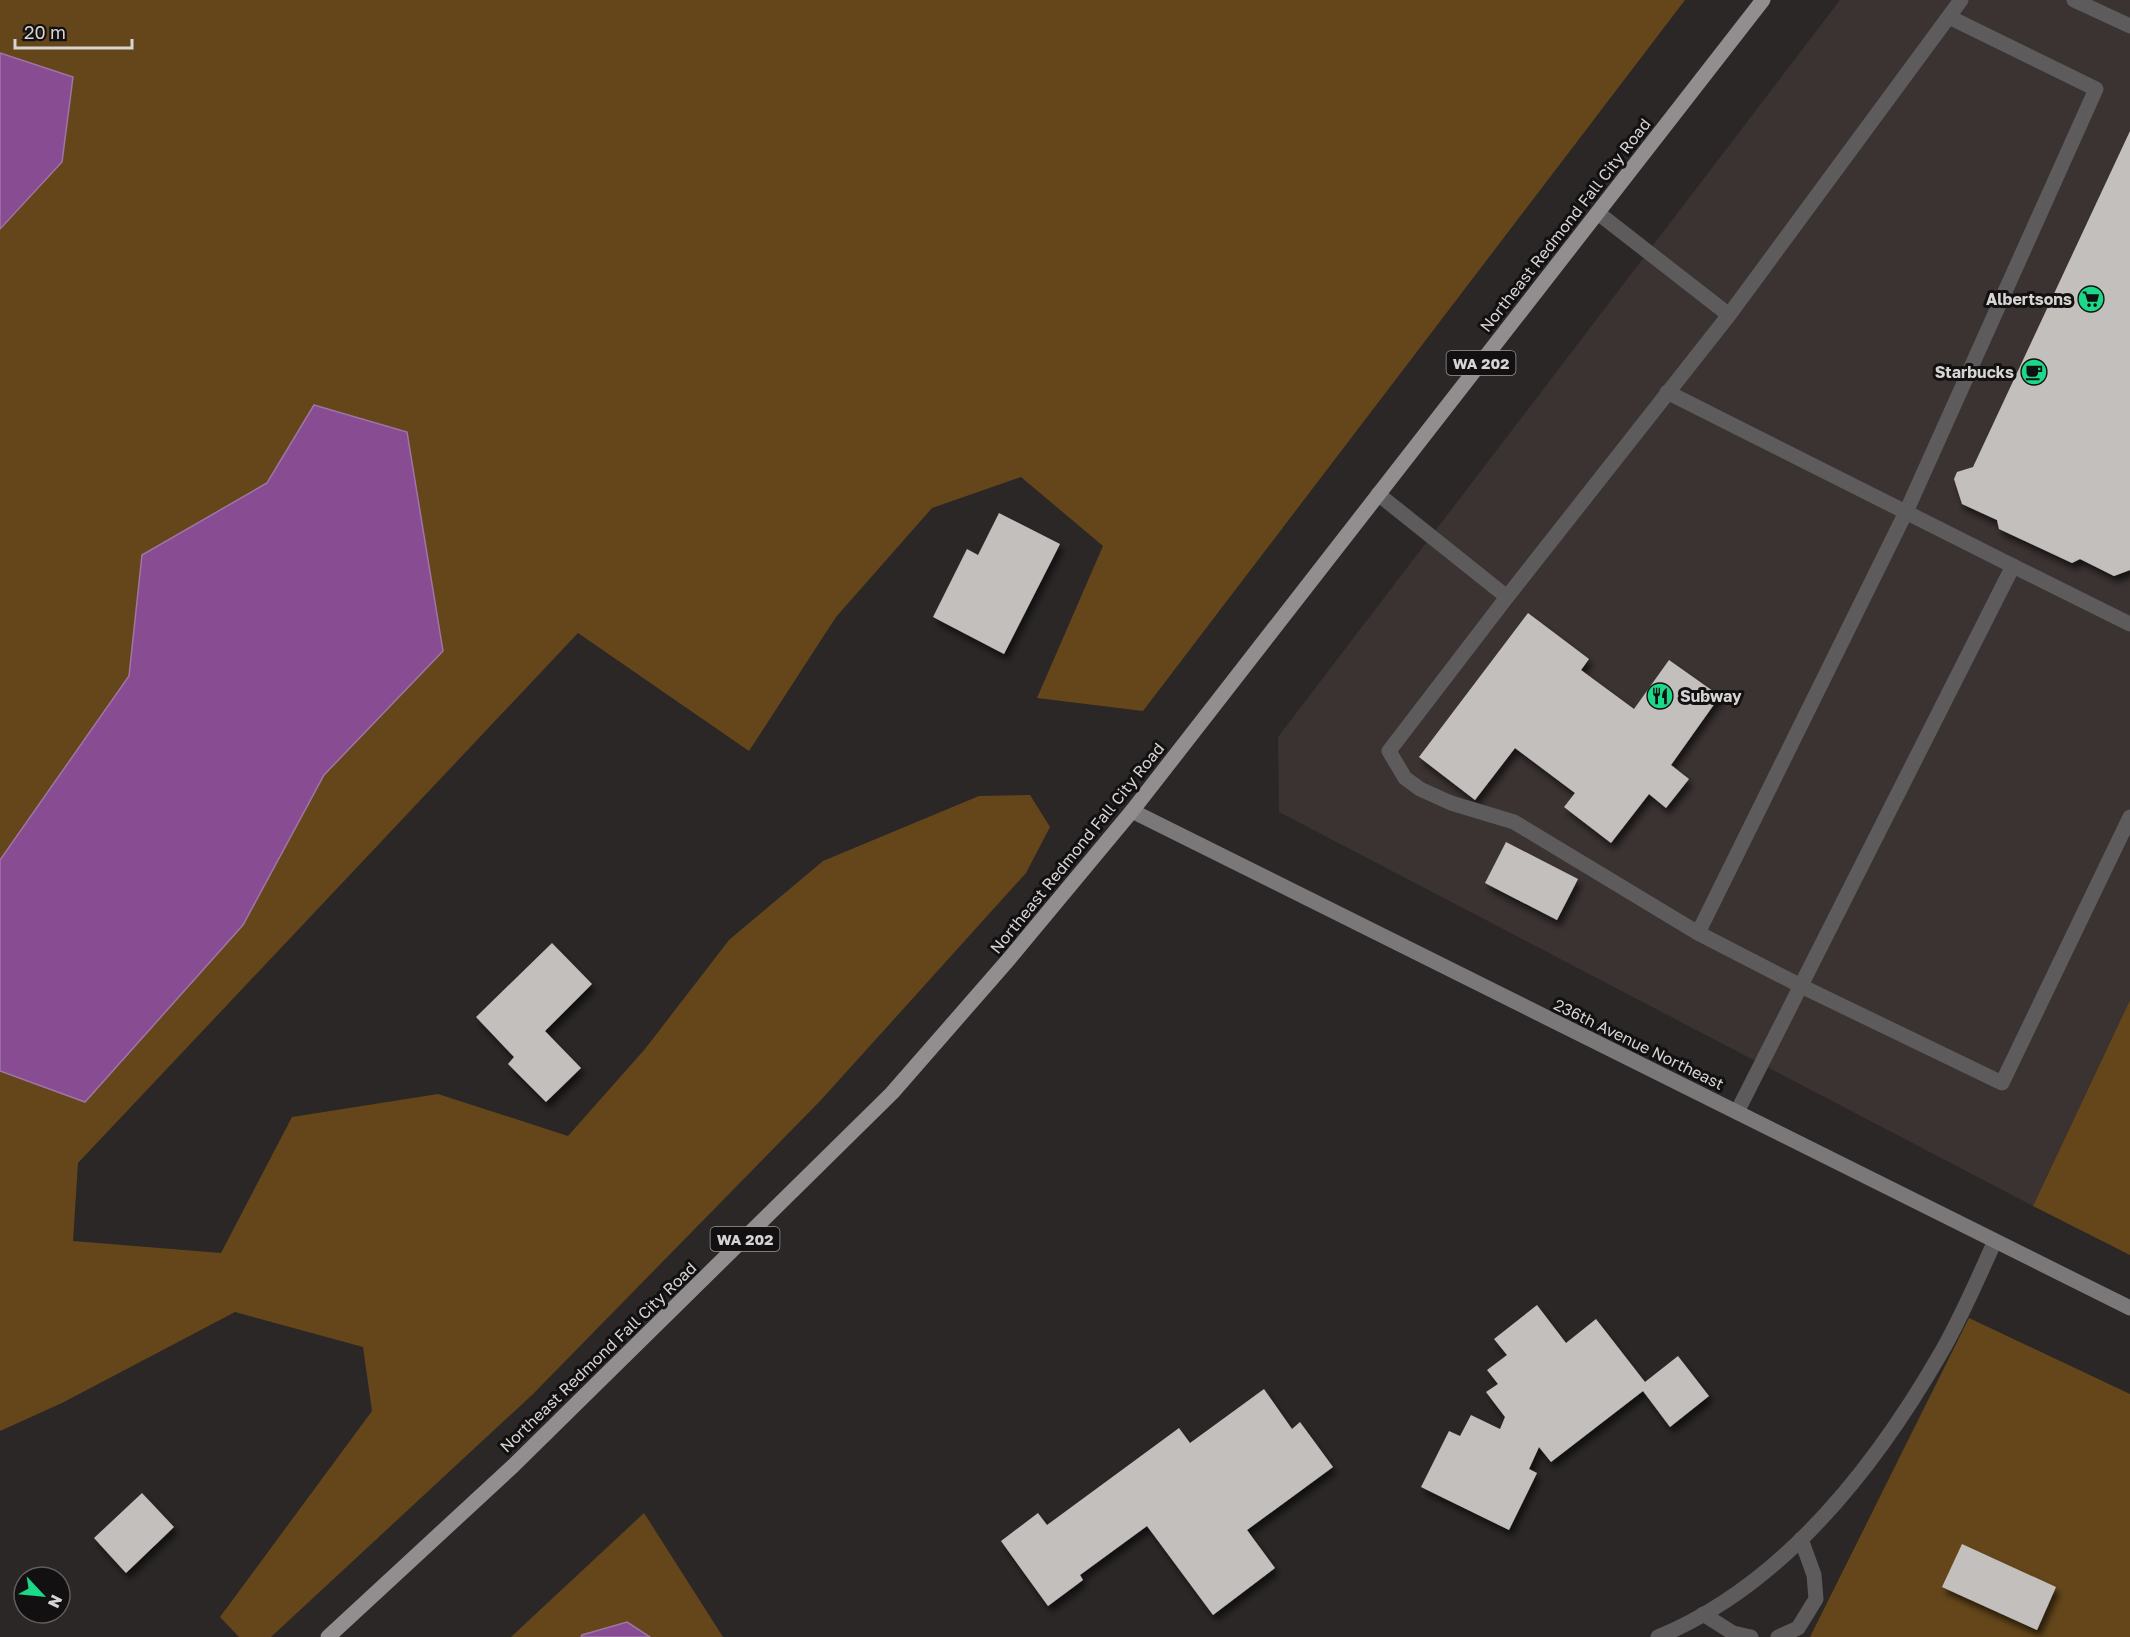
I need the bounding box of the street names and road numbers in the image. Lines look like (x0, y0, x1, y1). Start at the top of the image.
street label: Northeast Redmond Fall City Road (1475, 114, 1655, 336)
road number: WA 202 (1446, 351, 1516, 375)
street label: Northeast Redmond Fall City Road (986, 739, 1168, 957)
street label: 236th Avenue Northeast (1551, 994, 1727, 1094)
road number: WA 202 (710, 1227, 780, 1251)
street label: Northeast Redmond Fall City Road (496, 1258, 700, 1456)

